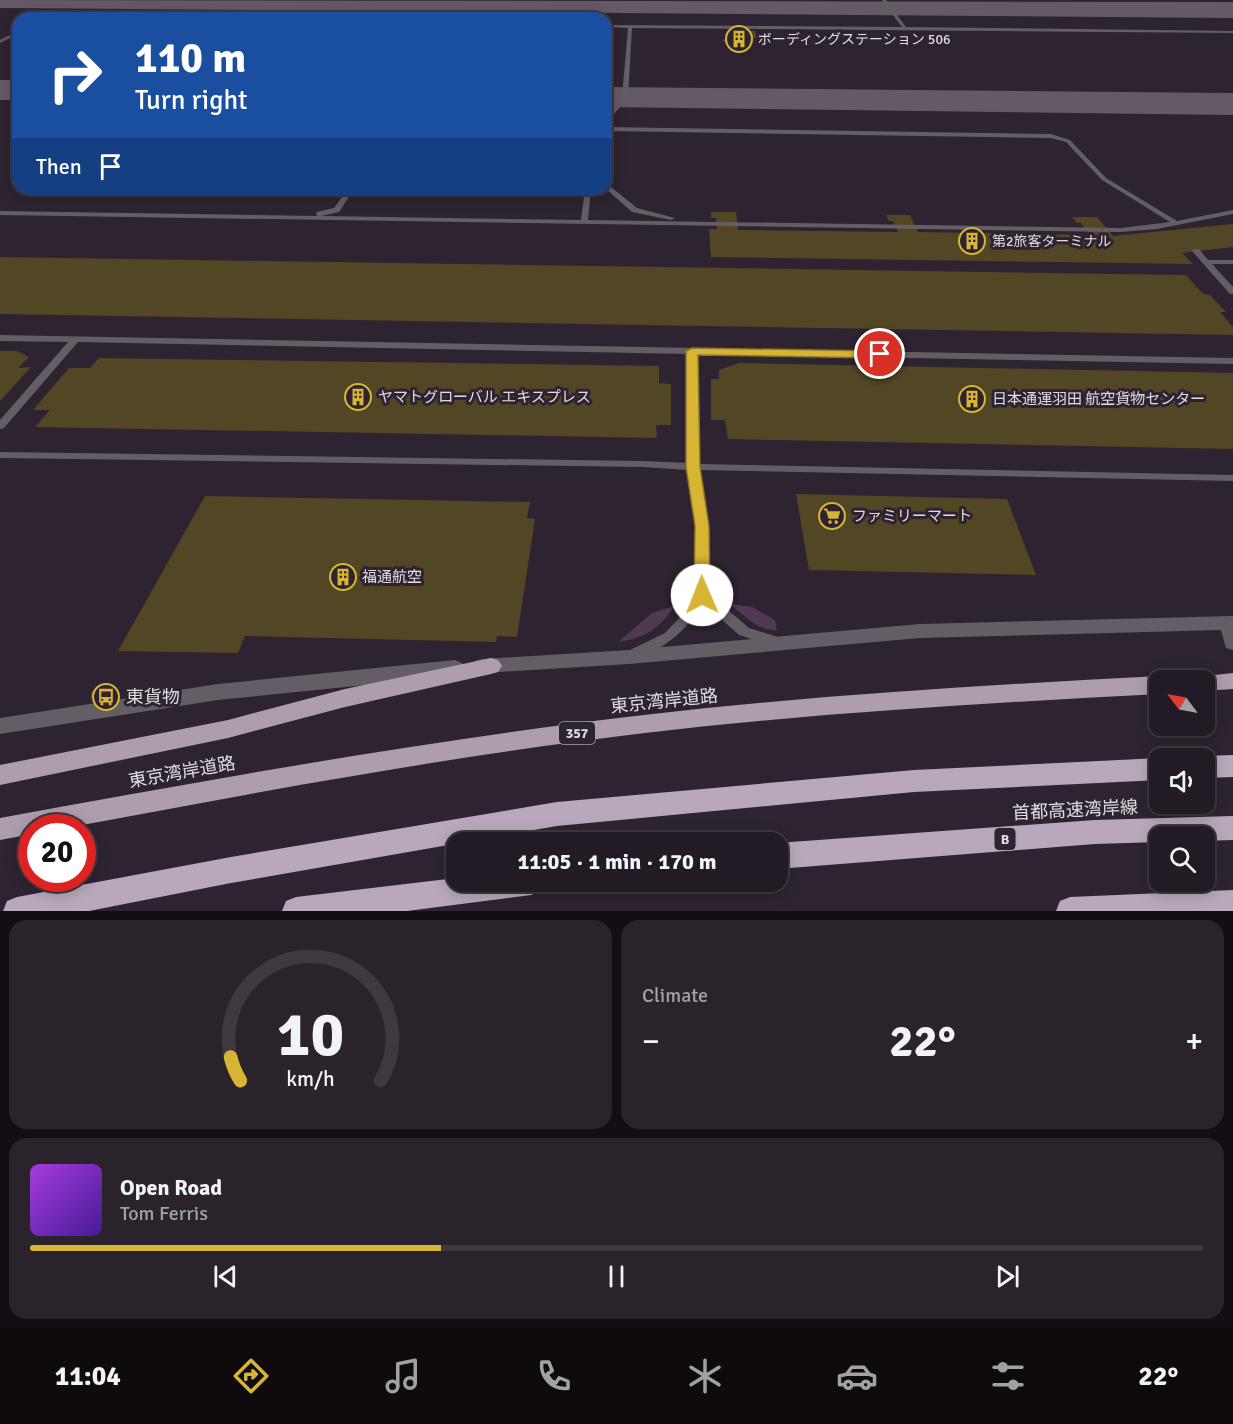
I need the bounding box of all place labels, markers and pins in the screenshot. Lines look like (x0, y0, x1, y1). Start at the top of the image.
building icon: ボーディングステーション 506 (724, 24, 754, 54)
place label: ボーディングステーション 506 (758, 31, 951, 48)
building icon: 第2旅客ターミナル (957, 226, 987, 256)
place label: 第2旅客ターミナル (992, 233, 1112, 250)
pin (854, 328, 905, 379)
building icon: ヤマトグローバル エキスプレス (343, 382, 373, 412)
building icon: 日本通運羽田 航空貨物センター (957, 384, 987, 414)
place label: ヤマトグローバル エキスプレス (378, 388, 591, 406)
place label: 日本通運羽田 航空貨物センター (992, 390, 1205, 408)
supermarket icon: ファミリーマート (817, 501, 847, 531)
place label: ファミリーマート (852, 507, 972, 525)
building icon: 福通航空 (328, 562, 358, 592)
place label: 福通航空 (362, 568, 422, 586)
bus stop icon: 東貨物 (91, 682, 121, 712)
place label: 東貨物 (126, 686, 180, 708)

